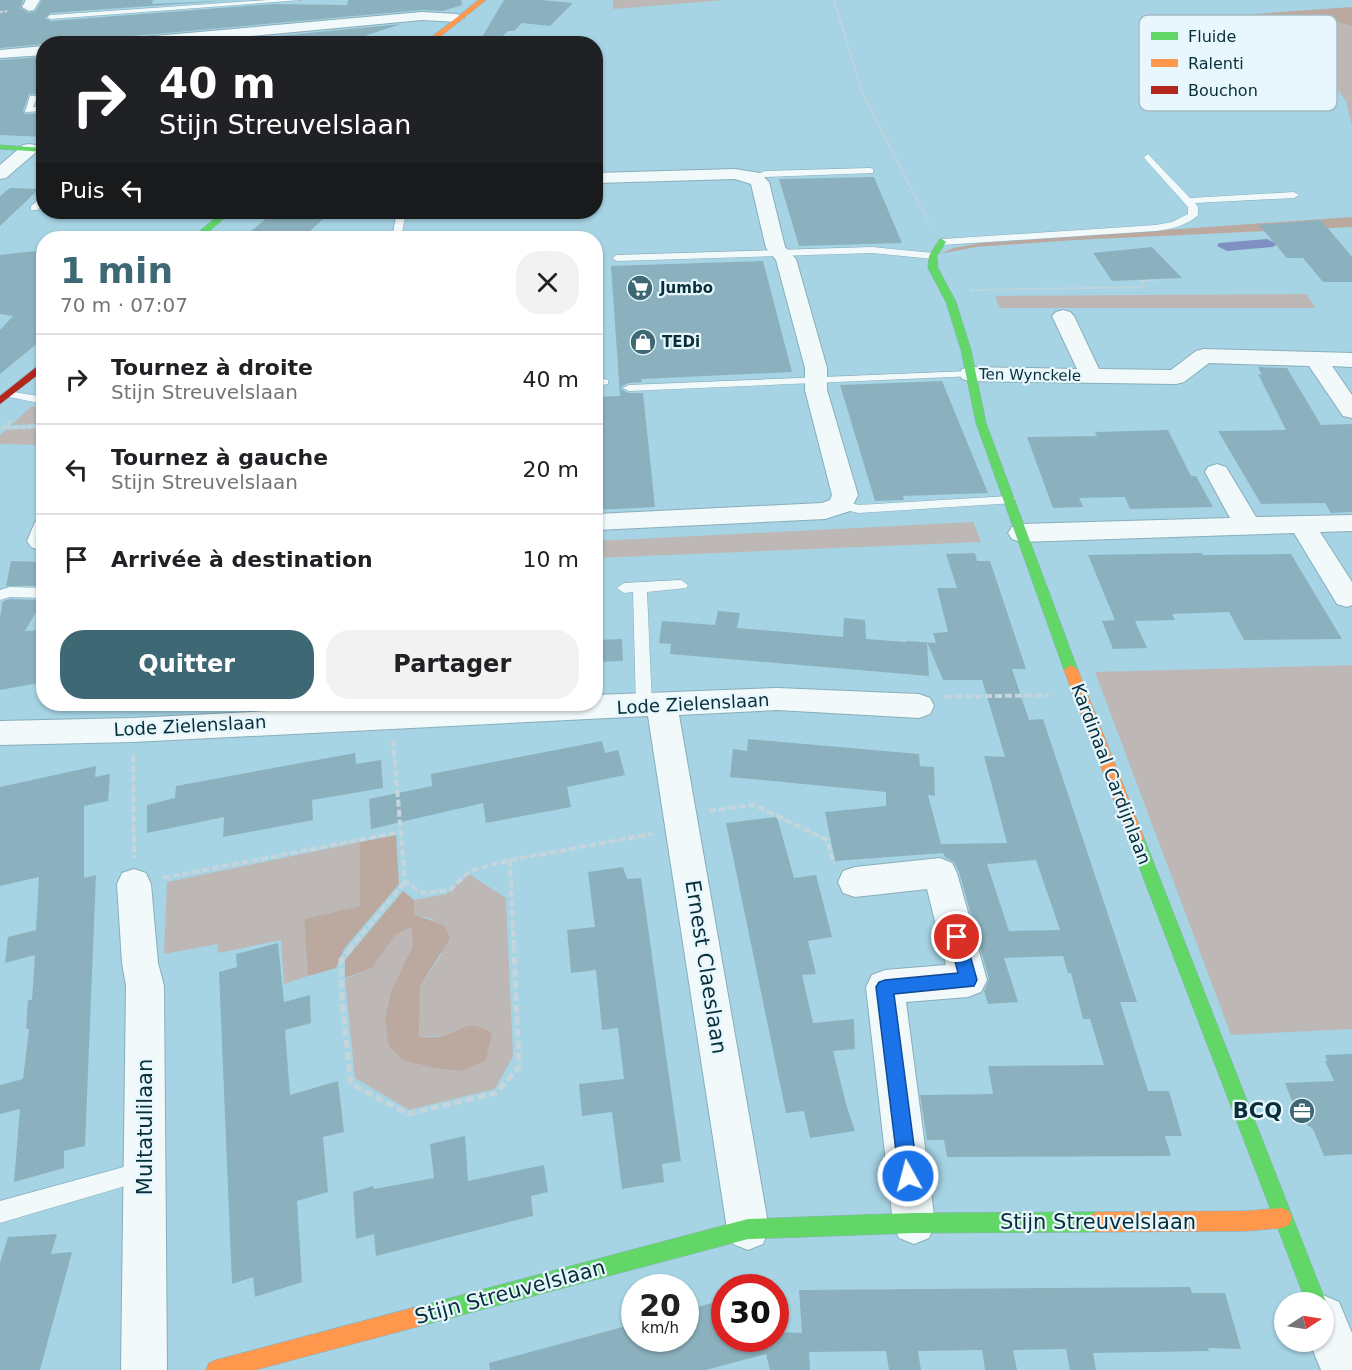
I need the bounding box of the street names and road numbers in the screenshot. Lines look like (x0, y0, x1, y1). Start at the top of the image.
street label: Ten Wynckele (978, 365, 1081, 385)
street label: Kardinaal Cardijnlaan (1067, 680, 1156, 867)
street label: Lode Zielenslaan (616, 689, 770, 718)
street label: Lode Zielenslaan (113, 711, 267, 740)
street label: Ernest Claeslaan (680, 878, 732, 1056)
street label: Multatulilaan (133, 1059, 157, 1195)
street label: Stijn Streuvelslaan (1000, 1210, 1196, 1234)
street label: Stijn Streuvelslaan (412, 1255, 608, 1329)

